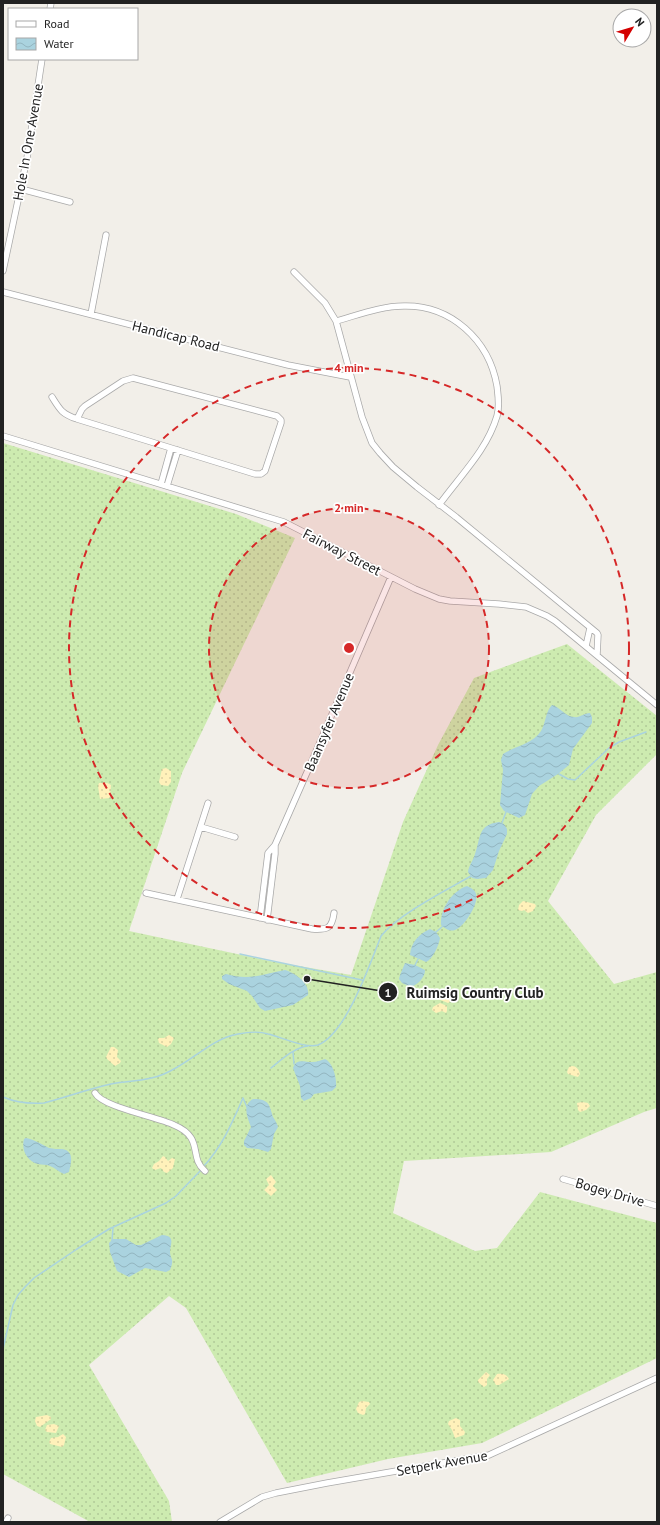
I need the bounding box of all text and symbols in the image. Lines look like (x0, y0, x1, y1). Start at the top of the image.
legend (8, 8, 138, 60)
north arrow (612, 8, 652, 48)
text: N (632, 15, 648, 29)
text: Road (44, 16, 69, 31)
text: Water (44, 36, 74, 51)
street label: Hole In One Avenue (9, 82, 47, 202)
street label: Handicap Road (130, 316, 222, 356)
text: 4 min (334, 360, 364, 375)
text: 2 min (334, 500, 364, 515)
street label: Fairway Street (300, 525, 384, 580)
centre of rings (342, 641, 356, 655)
street label: Baansyfer Avenue (300, 670, 358, 774)
callout: Ruimsig Country Club (378, 979, 552, 1006)
text: Ruimsig Country Club (407, 983, 544, 1002)
text: 1 (385, 985, 391, 1000)
street label: Bogey Drive (573, 1174, 647, 1210)
street label: Setperk Avenue (395, 1446, 489, 1480)

